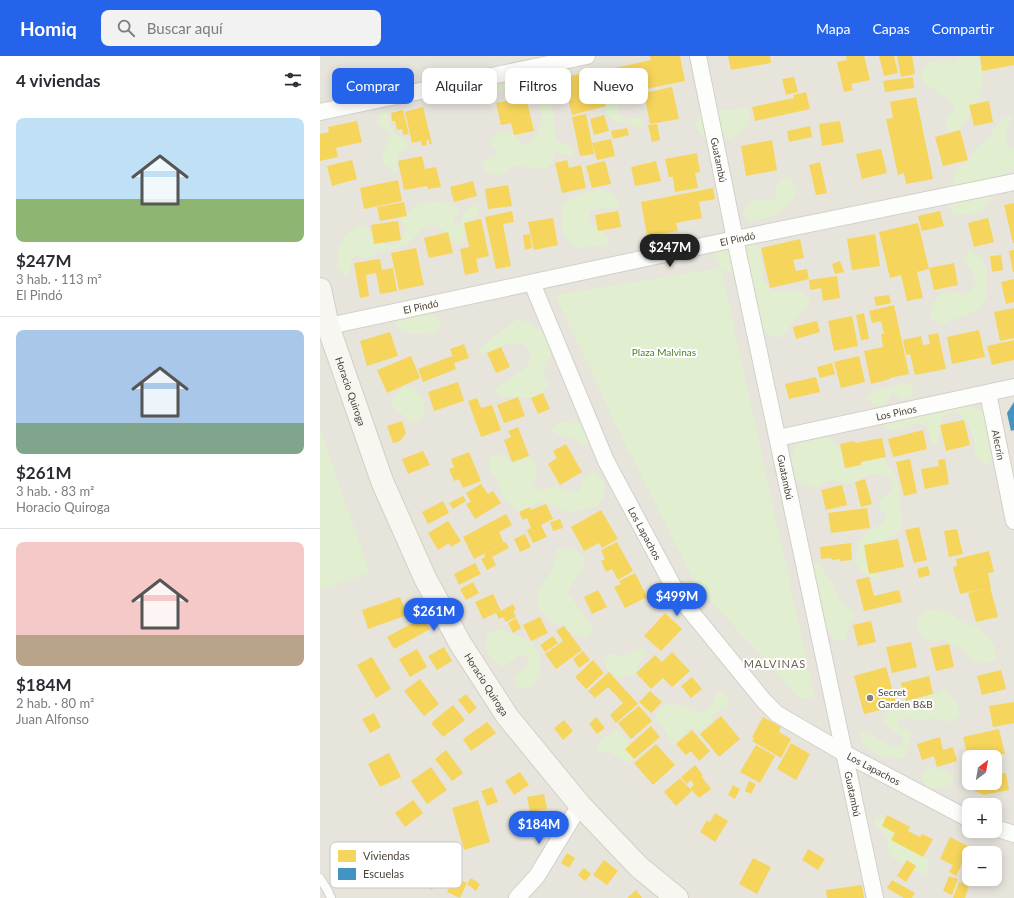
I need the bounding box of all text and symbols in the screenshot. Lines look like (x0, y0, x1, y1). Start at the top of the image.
search box (101, 10, 381, 46)
text: Homiq (20, 17, 77, 40)
icon: search (115, 17, 137, 39)
text: Buscar aquí (147, 19, 223, 37)
text: Mapa (816, 20, 851, 37)
text: Capas (873, 20, 910, 37)
text: Compartir (932, 20, 994, 37)
chip: Comprar (332, 68, 414, 104)
chip: Alquilar (422, 68, 497, 104)
chip: Filtros (505, 68, 571, 104)
chip: Nuevo (579, 68, 648, 104)
icon: filters (282, 69, 304, 91)
text: 4 viviendas (16, 70, 101, 91)
street label: Guatambú (709, 136, 729, 183)
icon: home (124, 144, 196, 216)
street label: El Pindó (719, 229, 757, 248)
pin: $247M (642, 234, 698, 268)
text: $247M (649, 239, 691, 255)
text: $247M (16, 250, 72, 271)
text: 3 hab. · 113 m² (16, 271, 102, 287)
text: El Pindó (16, 287, 63, 303)
street label: El Pindó (402, 297, 440, 316)
park label: Plaza Malvinas (632, 346, 696, 358)
street label: Horacio Quiroga (333, 355, 368, 427)
icon: home (124, 356, 196, 428)
street label: Los Pinos (875, 402, 918, 423)
street label: Alecrín (990, 429, 1007, 461)
street label: Guatambú (775, 453, 796, 501)
text: $261M (16, 462, 72, 483)
text: 3 hab. · 83 m² (16, 483, 94, 499)
text: Horacio Quiroga (16, 499, 110, 515)
street label: Los Lapachos (626, 505, 664, 562)
icon: home (124, 568, 196, 640)
pin: $499M (649, 583, 705, 617)
text: $499M (656, 588, 698, 604)
pin: $261M (406, 598, 462, 632)
text: $261M (413, 603, 455, 619)
street label: Horacio Quiroga (462, 651, 511, 718)
district label: MALVINAS (744, 657, 806, 670)
text: $184M (16, 674, 72, 695)
place label: Secret Garden B&B (878, 686, 933, 710)
marker: Secret Garden B&B (865, 693, 875, 703)
text: 2 hab. · 80 m² (16, 695, 94, 711)
text: Juan Alfonso (16, 711, 89, 727)
street label: Los Lapachos (845, 750, 902, 788)
north arrow (962, 750, 1002, 790)
map controls (962, 750, 1002, 886)
street label: Guatambú (842, 770, 864, 818)
button: + (962, 798, 1002, 838)
pin: $184M (511, 811, 567, 845)
text: $184M (518, 816, 560, 832)
legend (330, 842, 462, 888)
button: − (962, 846, 1002, 886)
text: Viviendas (363, 849, 410, 862)
text: Escuelas (363, 867, 404, 880)

